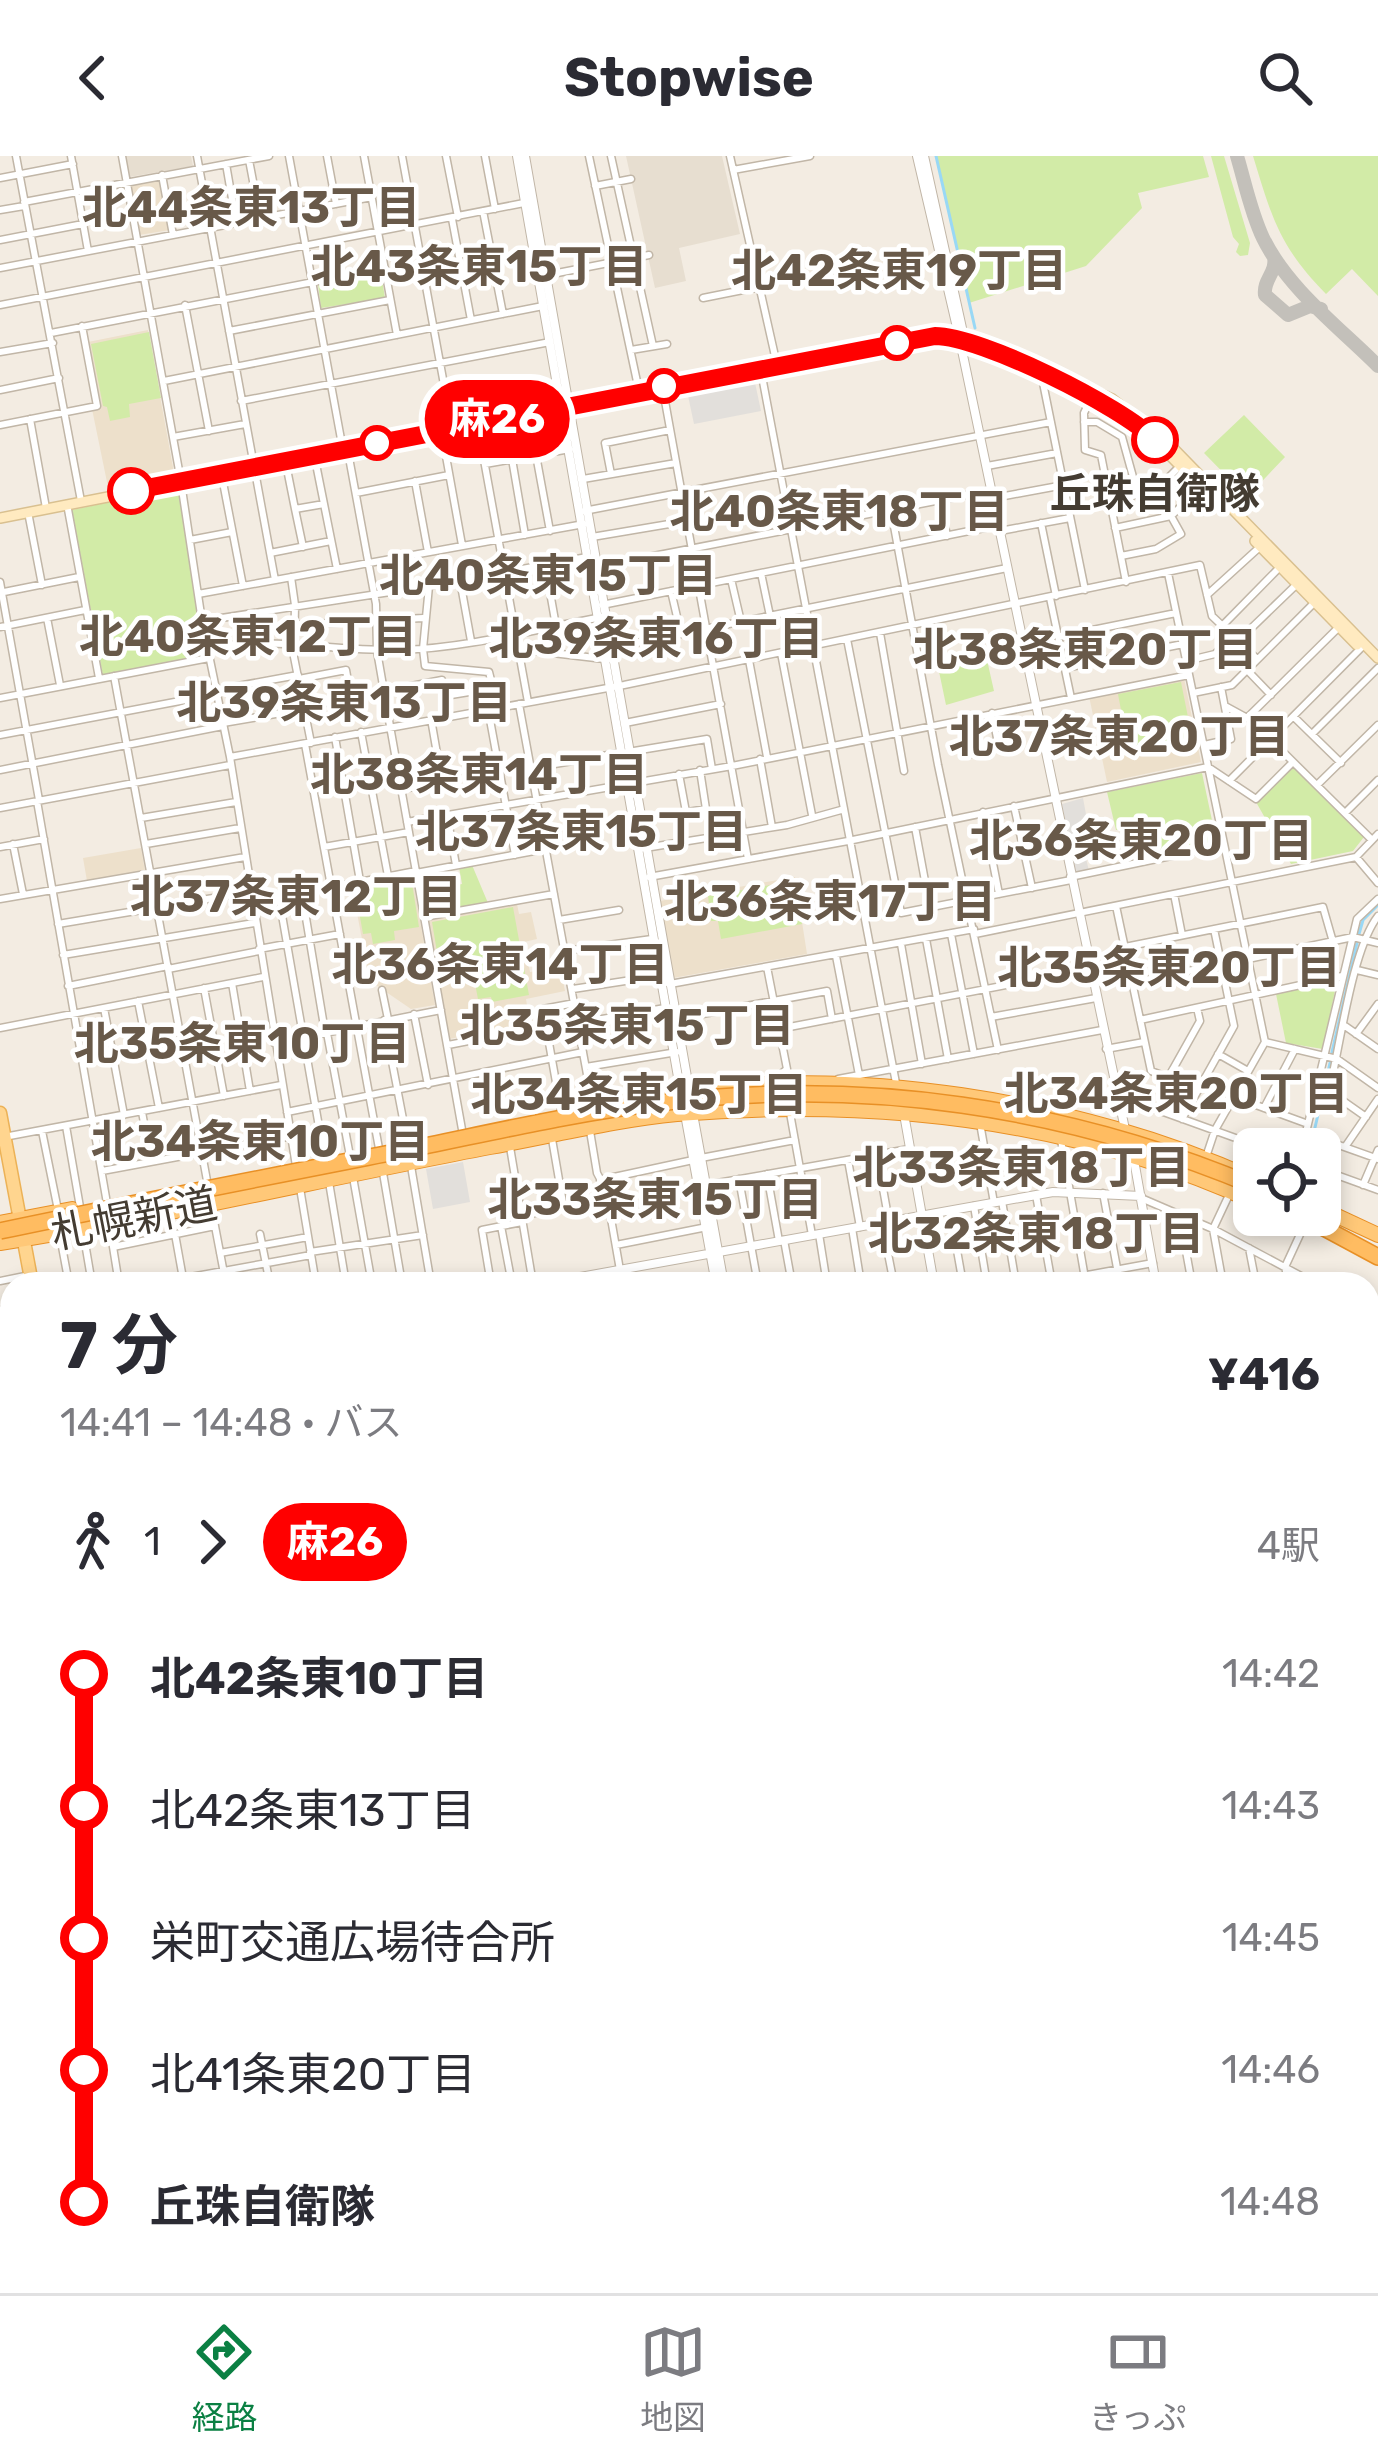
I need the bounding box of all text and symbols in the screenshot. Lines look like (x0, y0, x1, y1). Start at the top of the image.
icon: back (60, 45, 126, 111)
icon: search (1252, 45, 1318, 111)
text: Stopwise (564, 46, 814, 110)
district label: 北44条東13丁目 (82, 181, 420, 234)
district label: 北43条東15丁目 (311, 240, 647, 293)
district label: 北42条東19丁目 (731, 244, 1067, 297)
unlabelled marker (881, 327, 913, 359)
unlabelled marker (648, 370, 680, 402)
line badge: 麻26 (428, 380, 566, 458)
text: 麻26 (449, 394, 545, 444)
marker: 丘珠自衛隊 (1133, 418, 1177, 462)
unlabelled marker (361, 427, 393, 459)
unlabelled marker (109, 469, 153, 513)
place label: 丘珠自衛隊 (1050, 469, 1260, 519)
district label: 北40条東18丁目 (669, 485, 1009, 538)
district label: 北40条東15丁目 (379, 549, 717, 602)
district label: 北40条東12丁目 (79, 610, 417, 663)
district label: 北39条東16丁目 (488, 612, 824, 665)
district label: 北38条東20丁目 (913, 623, 1257, 676)
district label: 北39条東13丁目 (176, 676, 512, 729)
district label: 北37条東20丁目 (949, 710, 1289, 763)
district label: 北38条東14丁目 (310, 748, 648, 801)
district label: 北37条東15丁目 (415, 805, 747, 858)
district label: 北36条東20丁目 (969, 814, 1313, 867)
district label: 北37条東12丁目 (130, 870, 462, 923)
district label: 北36条東17丁目 (664, 875, 996, 928)
district label: 北36条東14丁目 (331, 938, 669, 991)
district label: 北35条東20丁目 (997, 941, 1341, 994)
district label: 北35条東15丁目 (459, 999, 795, 1052)
district label: 北35条東10丁目 (74, 1017, 410, 1070)
district label: 北34条東20丁目 (1003, 1067, 1349, 1120)
district label: 北34条東15丁目 (471, 1068, 807, 1121)
district label: 北34条東10丁目 (91, 1115, 429, 1168)
map controls (1233, 1128, 1341, 1236)
button: locate (1233, 1128, 1341, 1236)
district label: 北33条東18丁目 (852, 1141, 1190, 1194)
district label: 北33条東15丁目 (487, 1173, 823, 1226)
street label: 札幌新道 (47, 1178, 221, 1260)
district label: 北32条東18丁目 (868, 1207, 1204, 1260)
text: 7 分 (60, 1306, 178, 1385)
text: ¥416 (1208, 1348, 1320, 1401)
text: 14:41 – 14:48 · バス (60, 1400, 402, 1446)
icon: walk (60, 1509, 126, 1575)
icon: forward (179, 1509, 245, 1575)
text: 麻26 (287, 1517, 383, 1567)
text: 1 (144, 1519, 161, 1565)
text: 4駅 (1257, 1523, 1320, 1569)
text: 14:42 (1222, 1651, 1320, 1697)
text: 北42条東10丁目 (150, 1652, 488, 1705)
text: 14:43 (1221, 1783, 1320, 1829)
text: 北42条東13丁目 (150, 1784, 476, 1837)
text: 14:45 (1222, 1915, 1320, 1961)
text: 栄町交通広場待合所 (150, 1916, 555, 1969)
text: 14:46 (1221, 2047, 1320, 2093)
text: 北41条東20丁目 (150, 2048, 476, 2101)
text: 14:48 (1220, 2179, 1320, 2225)
text: 丘珠自衛隊 (150, 2180, 375, 2233)
tab: 経路 (191, 2319, 257, 2439)
tab: 地図 (640, 2319, 706, 2439)
tab: きっぷ (1089, 2319, 1187, 2439)

